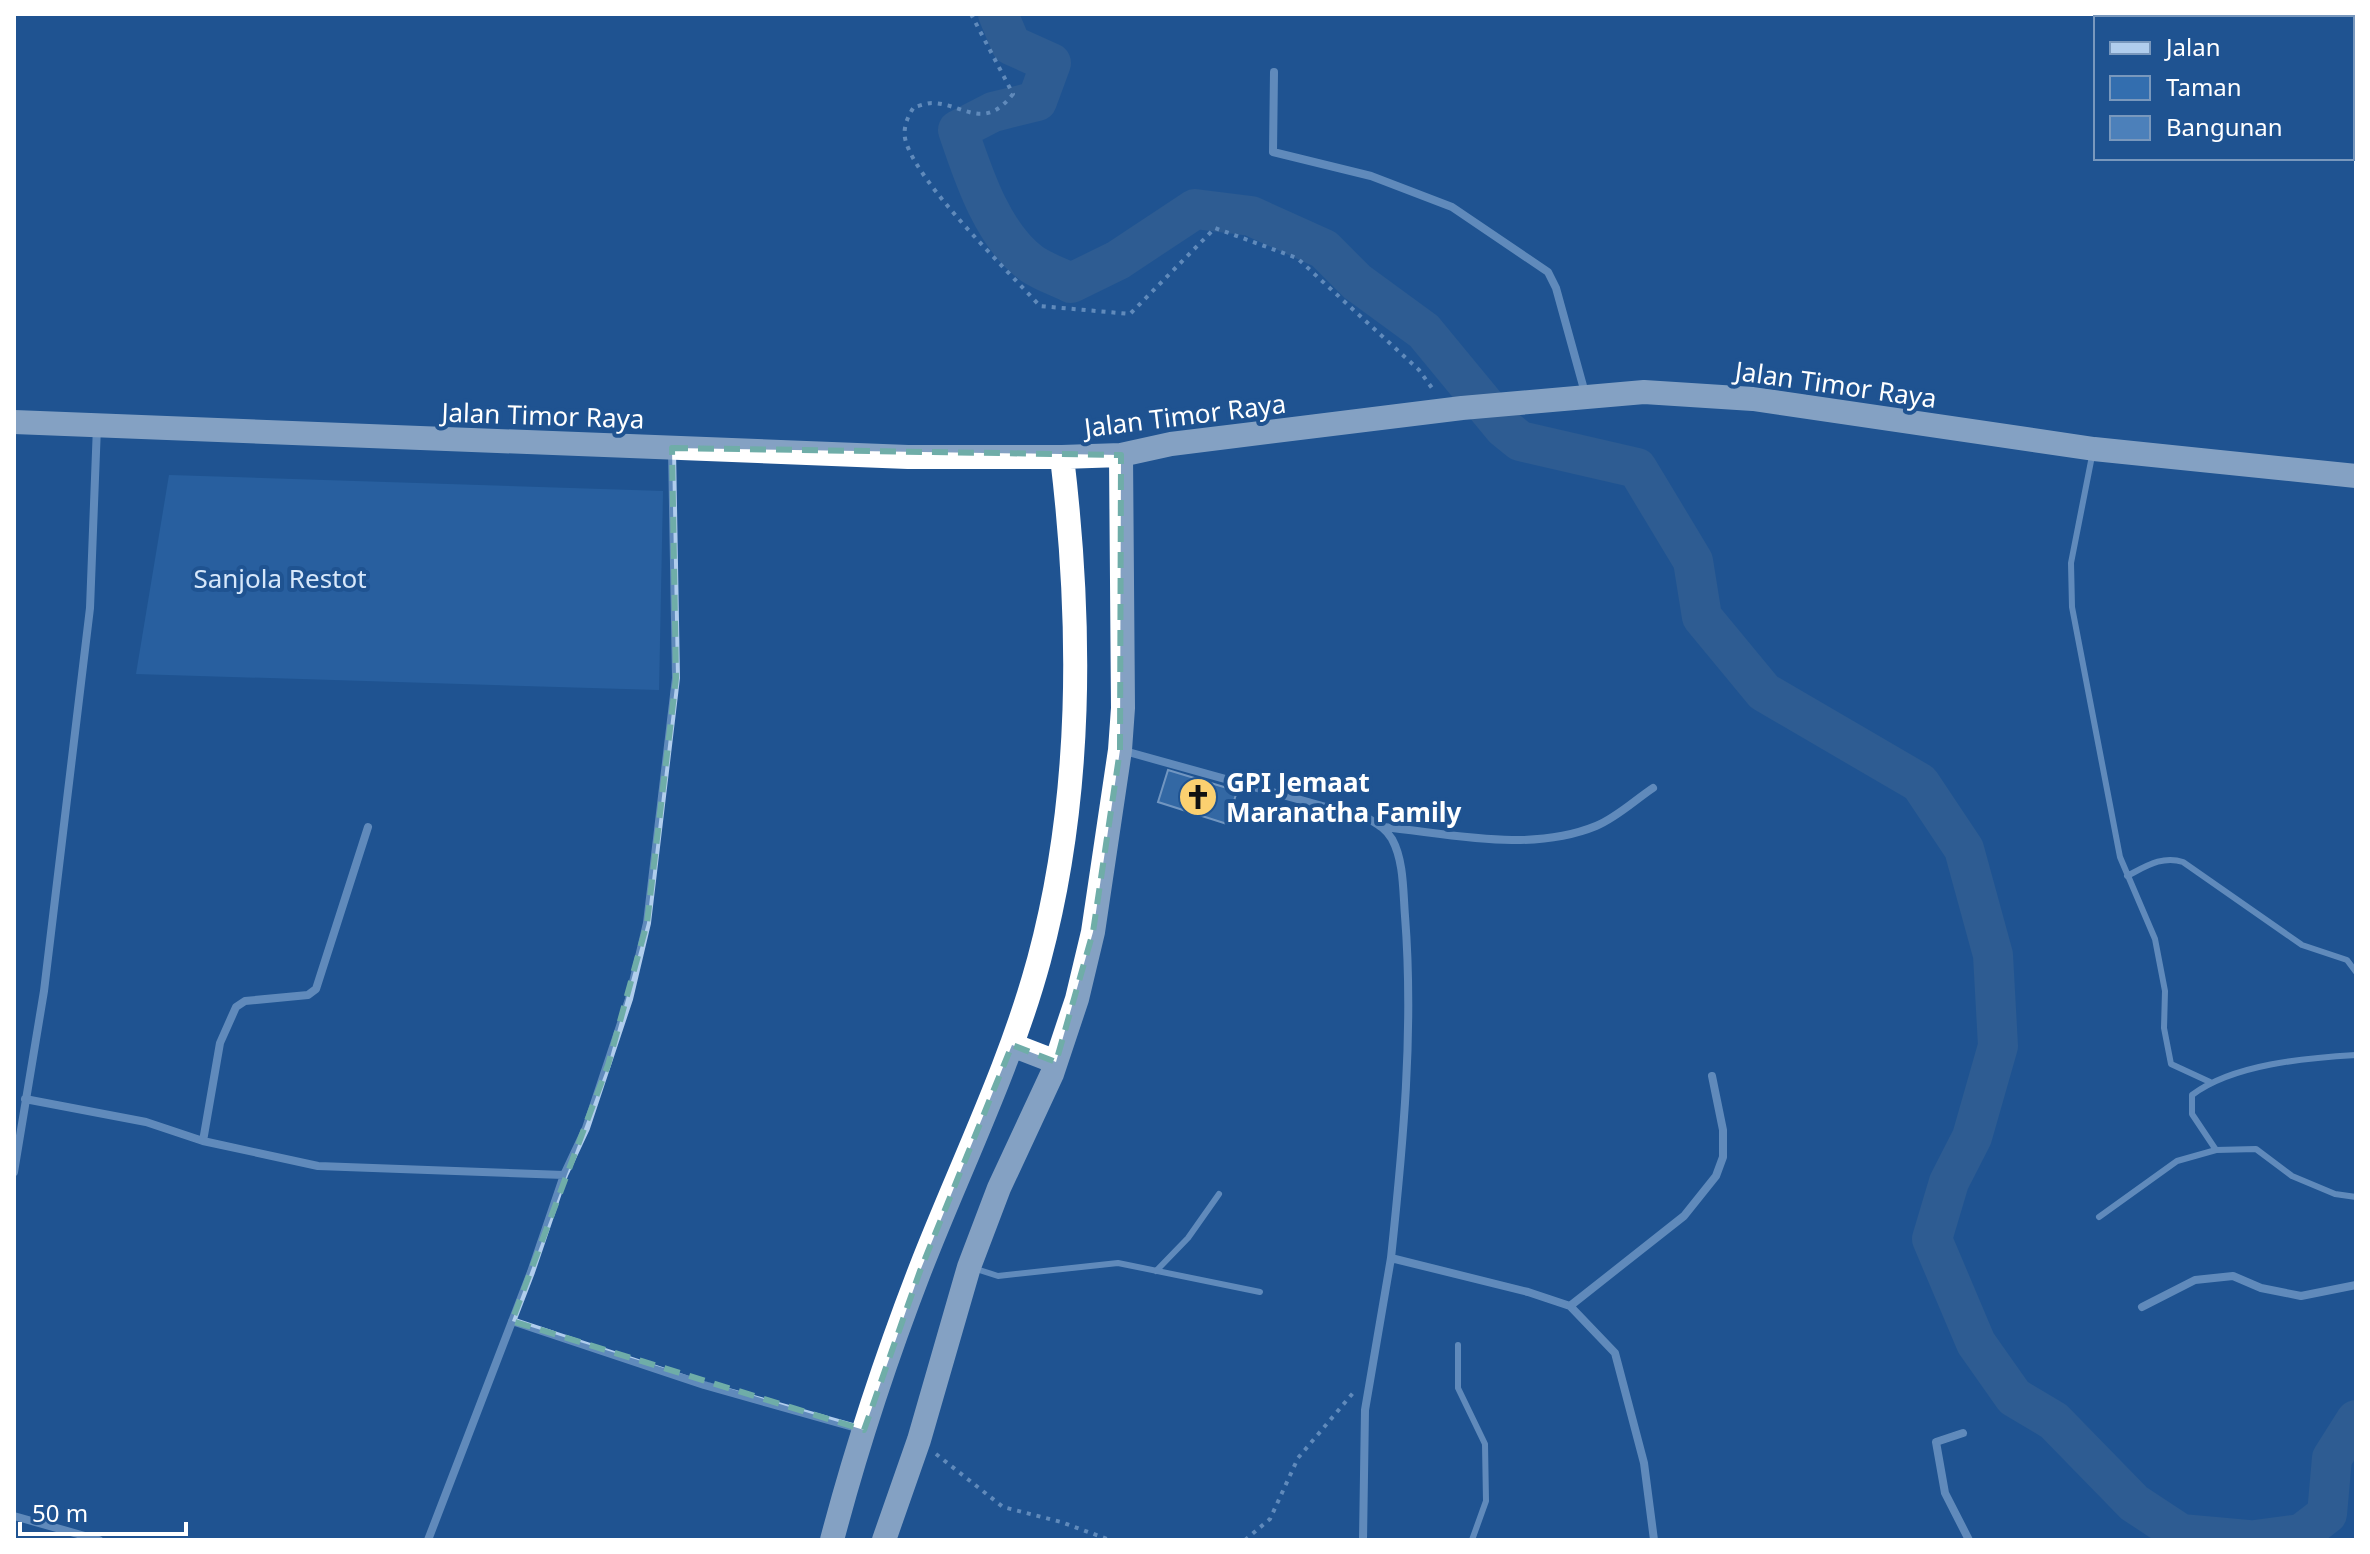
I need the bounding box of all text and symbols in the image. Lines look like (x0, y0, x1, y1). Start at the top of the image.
legend (2094, 16, 2354, 160)
text: Jalan (2164, 30, 2221, 63)
text: Taman (2166, 70, 2242, 103)
text: Bangunan (2166, 110, 2283, 143)
street label: Jalan Timor Raya (1730, 352, 1939, 416)
street label: Jalan Timor Raya (1079, 385, 1288, 446)
street label: Jalan Timor Raya (438, 393, 645, 437)
park label: Sanjola Restot (193, 560, 367, 596)
place label: GPI Jemaat Maranatha Family (1226, 764, 1461, 830)
church icon: GPI Jemaat Maranatha Family (1177, 776, 1219, 818)
scale bar (20, 1486, 186, 1536)
text: 50 m (32, 1496, 88, 1529)

